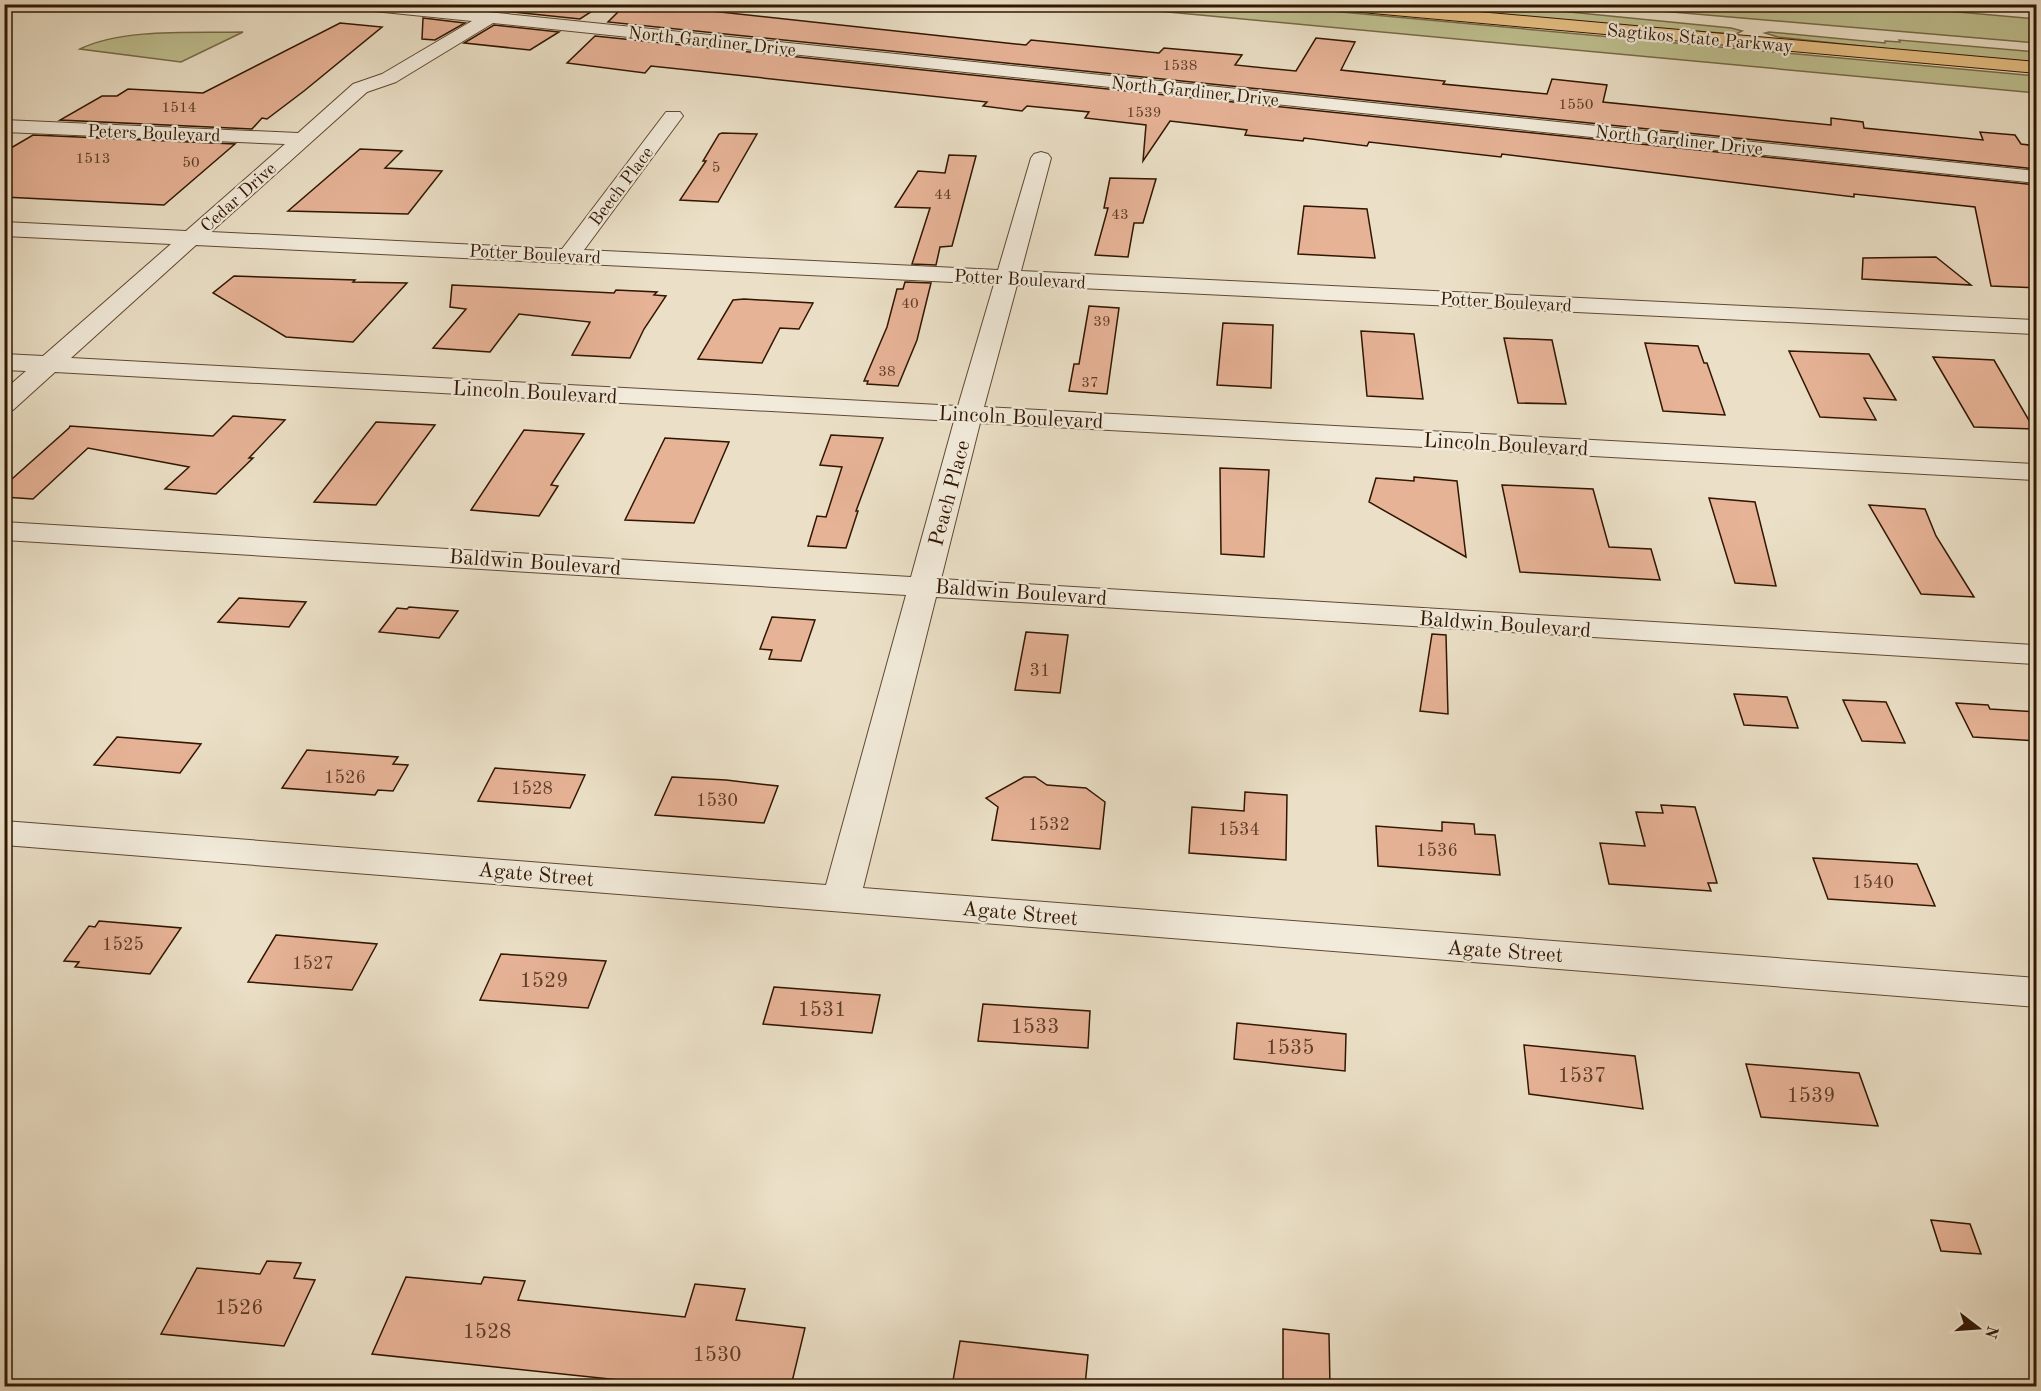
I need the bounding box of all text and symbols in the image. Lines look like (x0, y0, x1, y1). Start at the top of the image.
street label: Sagtikos State Parkway (1606, 22, 1794, 56)
street label: North Gardiner Drive (627, 24, 797, 60)
house number: 1538 (1163, 59, 1197, 74)
street label: North Gardiner Drive (1110, 74, 1280, 110)
house number: 1550 (1559, 98, 1593, 113)
house number: 1514 (162, 101, 196, 116)
house number: 1539 (1127, 106, 1161, 121)
street label: Peters Boulevard (87, 123, 221, 145)
street label: North Gardiner Drive (1594, 123, 1764, 159)
street label: Beech Place (586, 144, 657, 229)
house number: 1513 (76, 152, 110, 167)
house number: 50 (182, 156, 200, 171)
street label: Cedar Drive (198, 160, 280, 236)
house number: 5 (712, 161, 720, 176)
house number: 44 (934, 188, 952, 203)
house number: 43 (1111, 208, 1129, 223)
street label: Potter Boulevard (468, 243, 601, 267)
street label: Potter Boulevard (953, 268, 1086, 292)
street label: Potter Boulevard (1439, 291, 1572, 315)
house number: 40 (901, 297, 919, 312)
house number: 39 (1093, 315, 1111, 330)
house number: 38 (878, 365, 896, 380)
house number: 37 (1081, 376, 1099, 391)
street label: Lincoln Boulevard (452, 379, 618, 408)
street label: Lincoln Boulevard (938, 404, 1104, 433)
street label: Lincoln Boulevard (1423, 431, 1589, 460)
street label: Peach Place (926, 438, 975, 549)
street label: Baldwin Boulevard (448, 547, 622, 580)
street label: Baldwin Boulevard (934, 577, 1108, 610)
street label: Baldwin Boulevard (1418, 609, 1592, 642)
house number: 31 (1030, 662, 1050, 680)
house number: 1526 (324, 769, 366, 787)
house number: 1528 (511, 780, 553, 798)
house number: 1530 (696, 792, 738, 810)
house number: 1532 (1028, 816, 1070, 834)
house number: 1534 (1218, 821, 1260, 839)
house number: 1536 (1416, 842, 1458, 860)
street label: Agate Street (477, 860, 595, 891)
house number: 1540 (1852, 874, 1894, 892)
street label: Agate Street (961, 899, 1079, 930)
house number: 1525 (102, 936, 144, 954)
street label: Agate Street (1446, 938, 1564, 967)
house number: 1527 (292, 955, 334, 973)
house number: 1529 (520, 971, 568, 992)
house number: 1531 (798, 1000, 846, 1021)
house number: 1533 (1011, 1017, 1059, 1038)
house number: 1535 (1266, 1038, 1314, 1059)
house number: 1537 (1558, 1066, 1606, 1087)
house number: 1539 (1787, 1086, 1835, 1107)
house number: 1526 (215, 1298, 263, 1319)
north arrow (1948, 1298, 2008, 1358)
house number: 1528 (463, 1322, 511, 1343)
text: N (1981, 1324, 2000, 1341)
house number: 1530 (693, 1345, 741, 1366)

